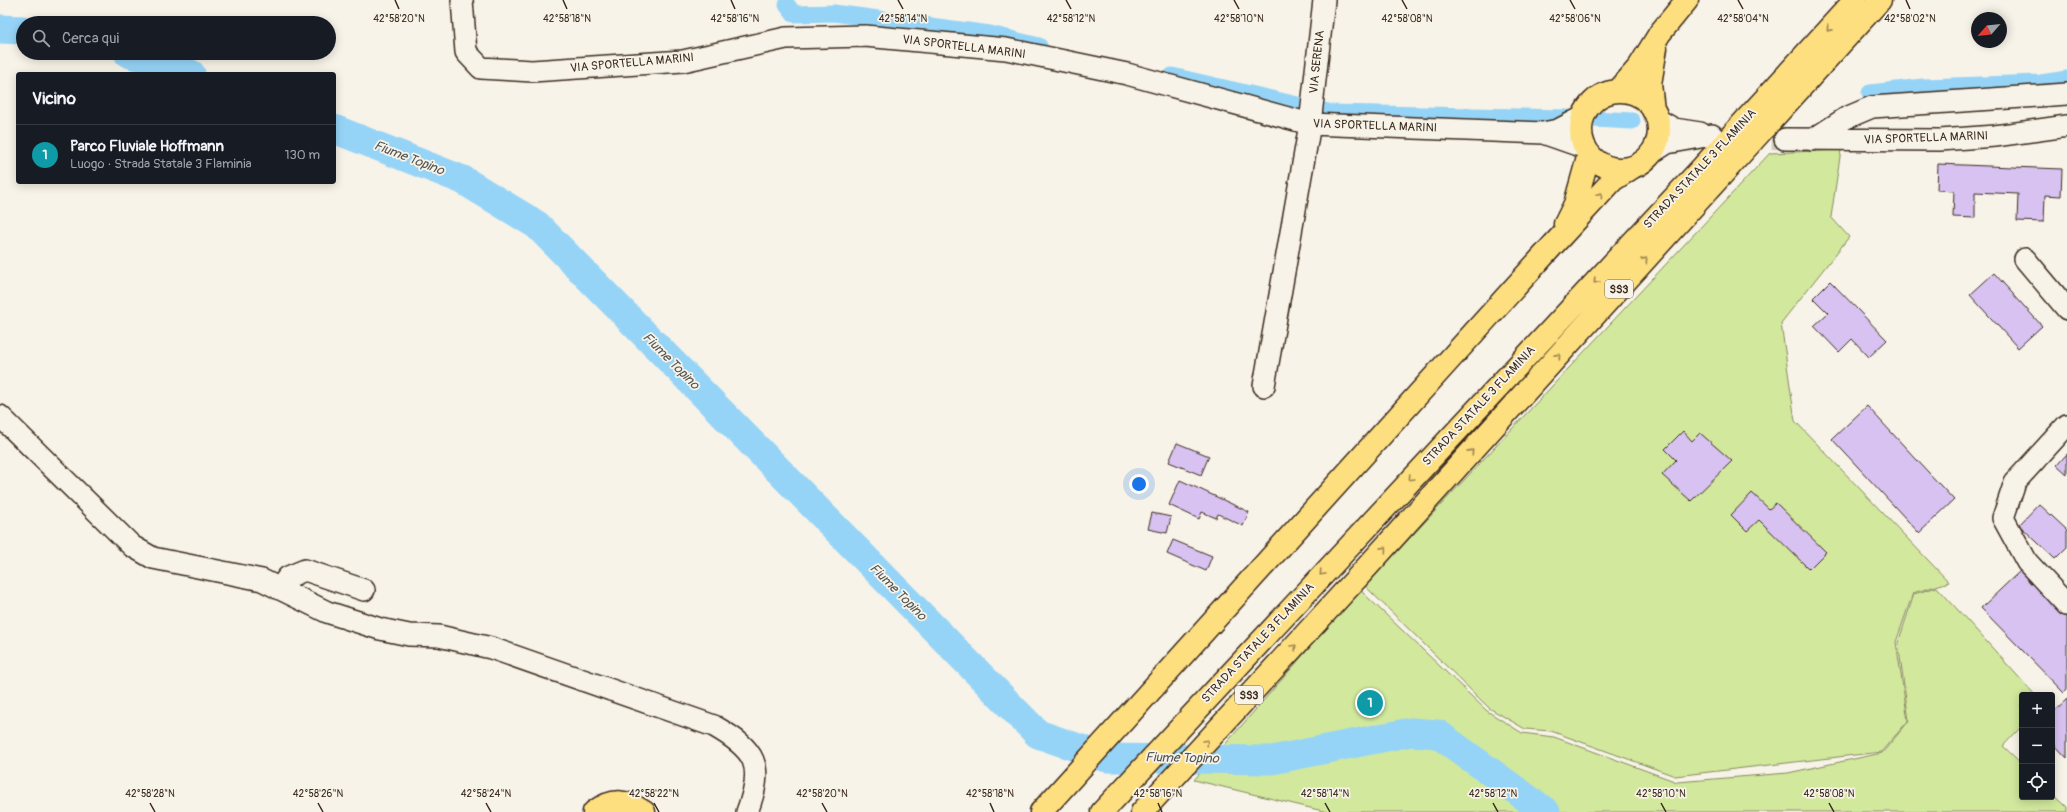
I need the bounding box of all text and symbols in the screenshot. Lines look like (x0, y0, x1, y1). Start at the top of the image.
north arrow (1971, 12, 2007, 48)
text: 42°58'20"N (373, 13, 425, 25)
text: 42°58'18"N (543, 13, 591, 25)
text: 42°58'16"N (711, 13, 760, 25)
text: 42°58'14"N (879, 13, 928, 25)
text: 42°58'12"N (1047, 13, 1096, 25)
text: 42°58'10"N (1214, 13, 1264, 25)
text: 42°58'08"N (1382, 13, 1433, 25)
text: 42°58'06"N (1549, 13, 1601, 25)
text: 42°58'04"N (1717, 13, 1769, 25)
text: 42°58'02"N (1884, 13, 1936, 25)
search box (16, 16, 336, 60)
one-way arrow (1826, 24, 1833, 32)
icon: search (30, 27, 52, 49)
text: Cerca qui (62, 29, 119, 48)
street label: VIA SERENA (1306, 29, 1328, 94)
street label: VIA SPORTELLA MARINI (901, 32, 1027, 62)
street label: VIA SPORTELLA MARINI (569, 50, 695, 76)
text: Vicino (32, 88, 76, 109)
street label: STRADA STATALE 3 FLAMINIA (1640, 106, 1760, 232)
street label: VIA SPORTELLA MARINI (1313, 116, 1437, 136)
street label: VIA SPORTELLA MARINI (1864, 128, 1988, 148)
text: Parco Fluviale Hoffmann (70, 137, 224, 156)
water label: Fiume Topino (372, 137, 447, 179)
text: 1 (42, 147, 48, 163)
text: 130 m (284, 147, 320, 163)
text: Luogo · Strada Statale 3 Flaminia (70, 156, 252, 172)
one-way arrow (1595, 193, 1602, 200)
one-way arrow (1641, 257, 1648, 264)
one-way arrow (1593, 276, 1600, 284)
road number: SS3 (1605, 280, 1633, 298)
water label: Fiume Topino (639, 329, 703, 393)
street label: STRADA STATALE 3 FLAMINIA (1419, 343, 1539, 469)
one-way arrow (1553, 353, 1561, 361)
one-way arrow (1466, 450, 1473, 457)
your location (1129, 474, 1149, 494)
one-way arrow (1409, 474, 1416, 481)
one-way arrow (1379, 546, 1386, 554)
water label: Fiume Topino (866, 560, 930, 624)
one-way arrow (1320, 569, 1327, 576)
street label: STRADA STATALE 3 FLAMINIA (1198, 580, 1318, 706)
one-way arrow (1289, 644, 1296, 651)
road number: SS3 (1235, 686, 1263, 704)
pin: 1 (1357, 688, 1383, 718)
map controls (2019, 692, 2055, 800)
button: + (2019, 692, 2055, 728)
button: − (2019, 728, 2055, 764)
one-way arrow (1201, 739, 1209, 747)
water label: Fiume Topino (1145, 749, 1220, 767)
button: locate (2019, 764, 2055, 800)
text: 42°58'28"N (125, 788, 175, 800)
text: 42°58'26"N (293, 788, 343, 800)
text: 42°58'24"N (461, 788, 511, 800)
text: 42°58'22"N (629, 788, 679, 800)
text: 42°58'20"N (796, 788, 848, 800)
text: 42°58'18"N (966, 788, 1014, 800)
text: 42°58'16"N (1134, 788, 1183, 800)
text: 42°58'14"N (1301, 788, 1350, 800)
text: 42°58'12"N (1469, 788, 1518, 800)
text: 42°58'10"N (1636, 788, 1686, 800)
text: 42°58'08"N (1804, 788, 1855, 800)

